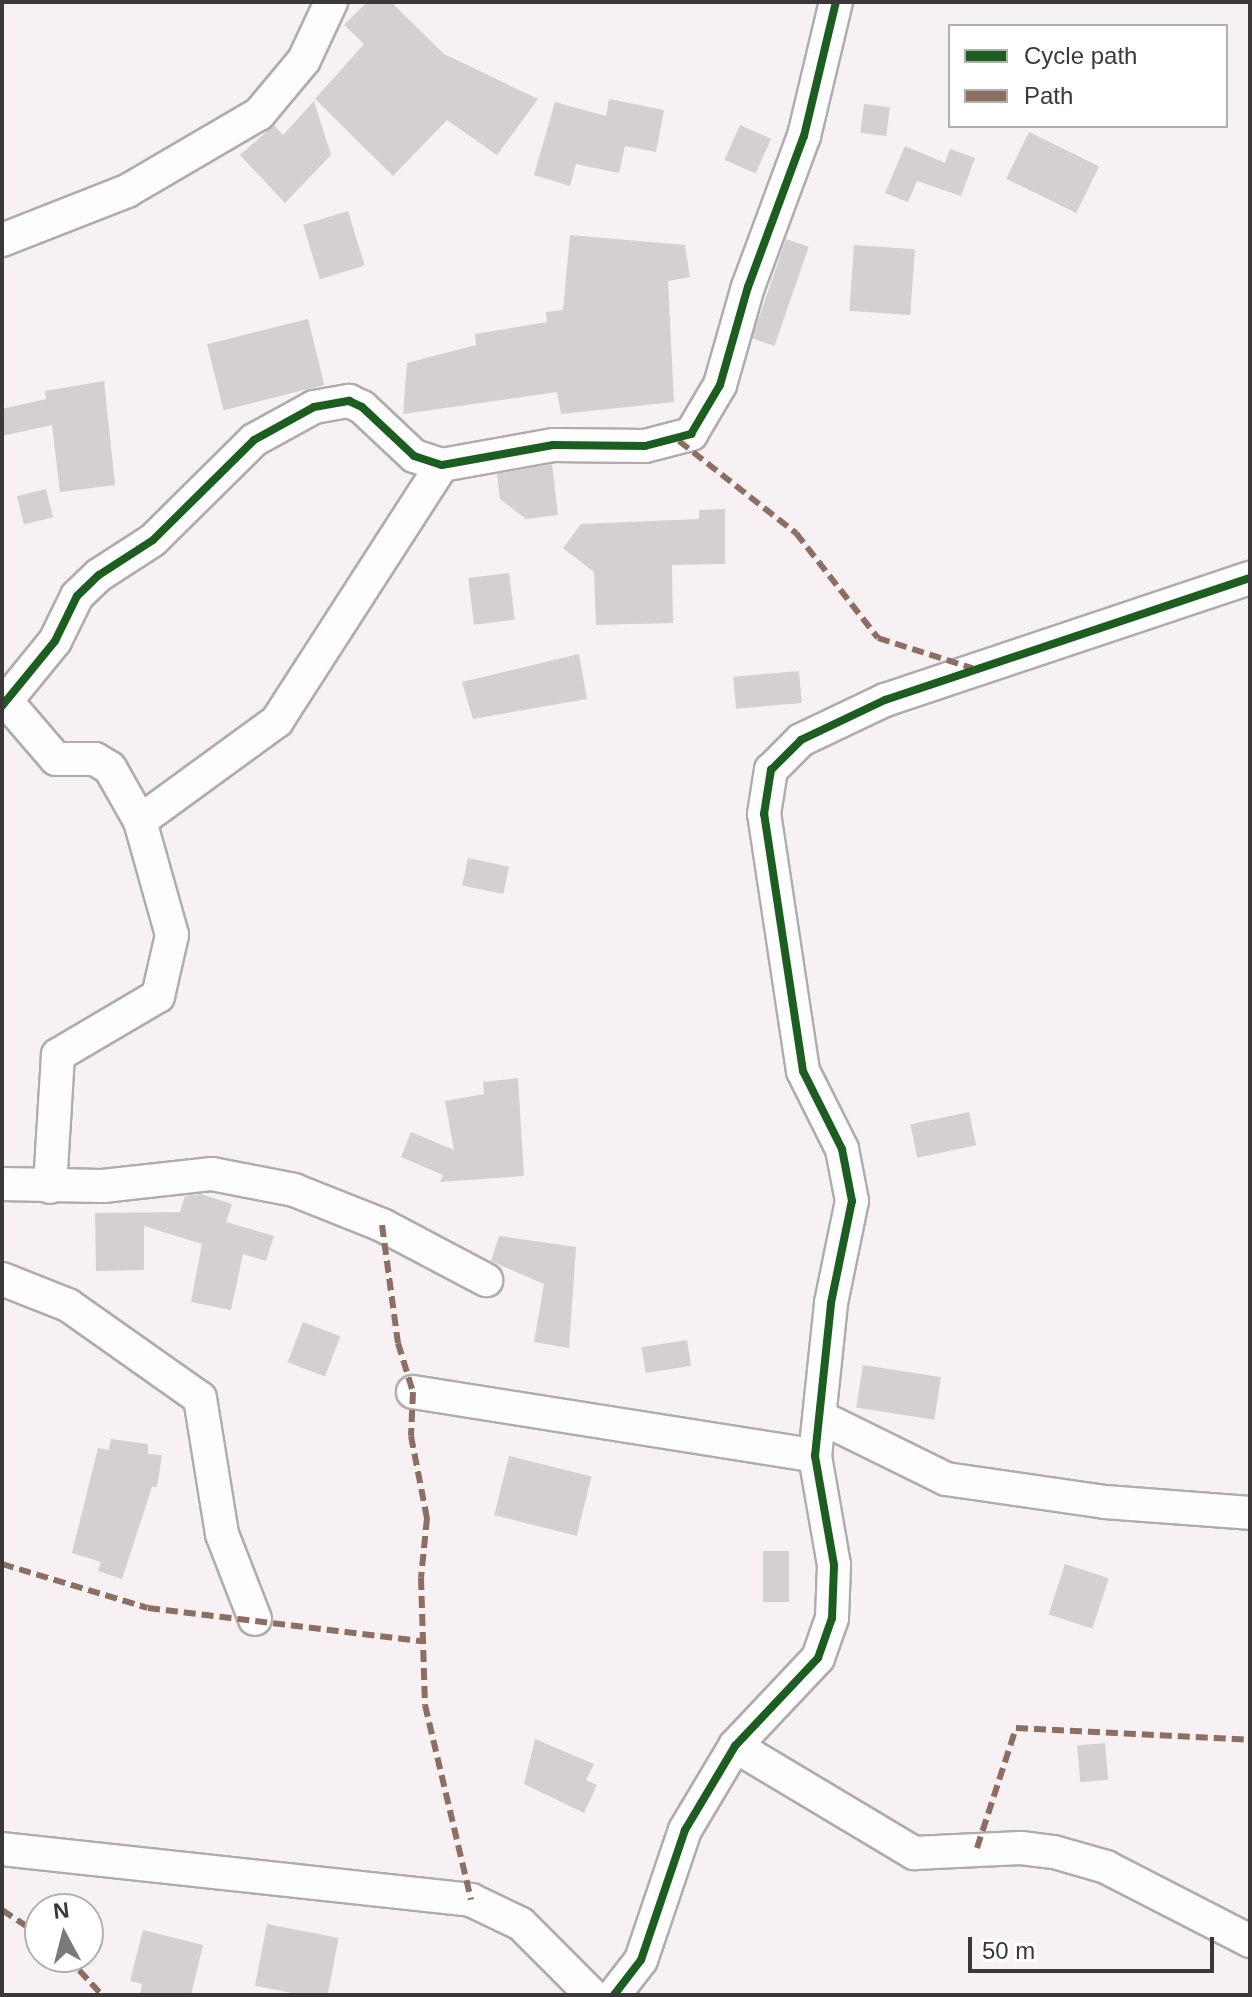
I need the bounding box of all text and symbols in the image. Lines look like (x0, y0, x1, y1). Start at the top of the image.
legend (948, 24, 1228, 128)
text: Cycle path (1024, 42, 1137, 69)
text: Path (1024, 82, 1073, 109)
north arrow (24, 1893, 104, 1973)
text: N (52, 1897, 71, 1924)
scale bar (972, 1921, 1218, 1971)
text: 50 m (982, 1937, 1035, 1964)

